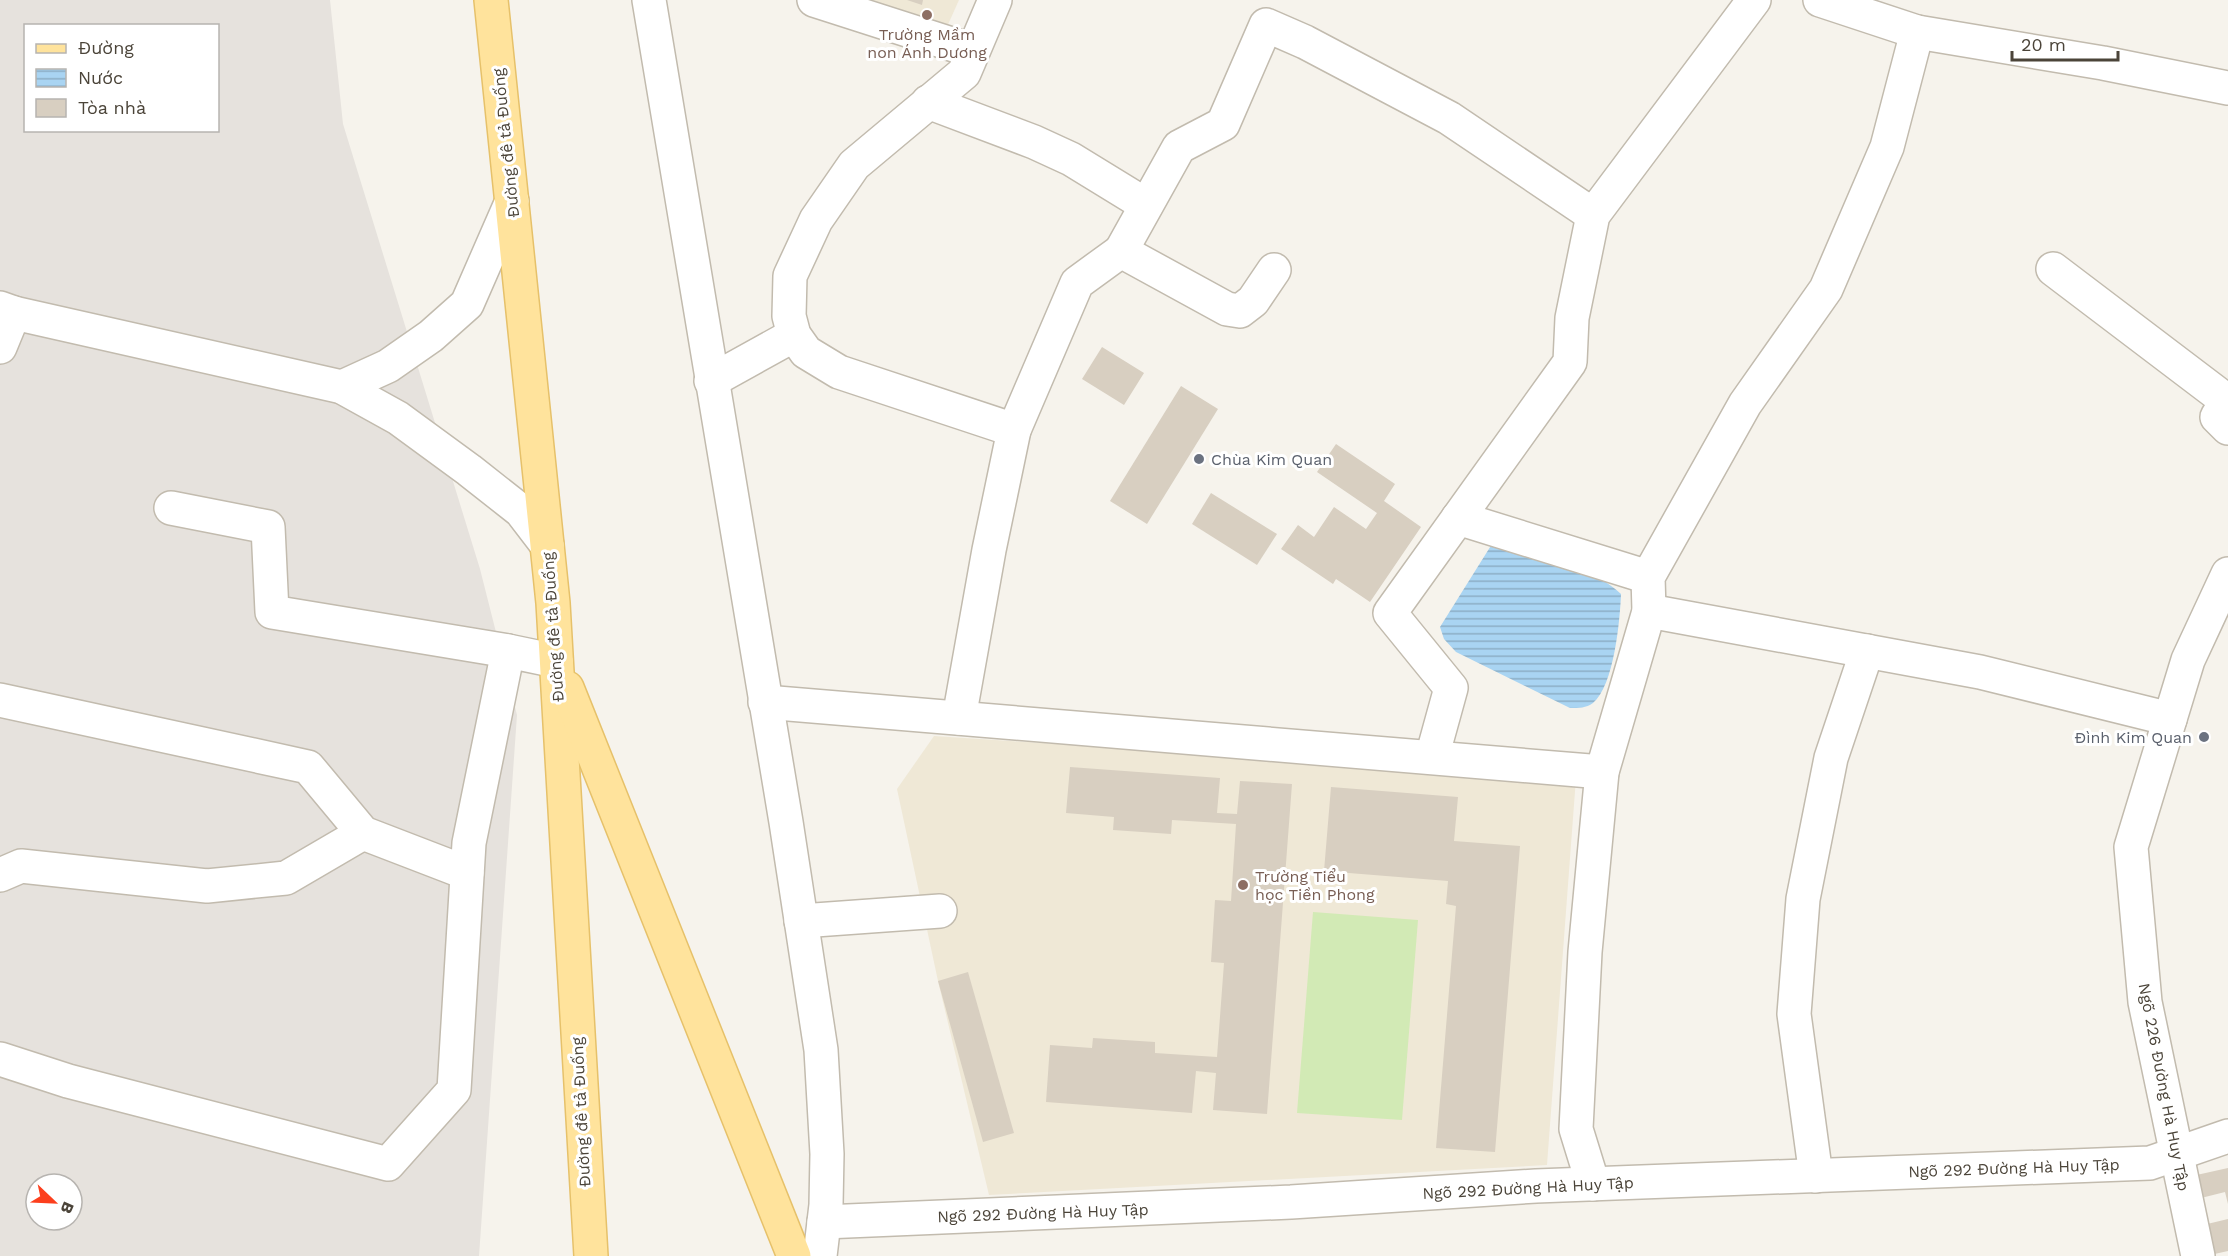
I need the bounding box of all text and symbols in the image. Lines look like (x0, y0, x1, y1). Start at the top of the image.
marker: Trường Mầm non Ánh Dương (920, 8, 934, 22)
legend (24, 24, 219, 132)
scale bar (2012, 24, 2118, 62)
place label: Trường Mầm non Ánh Dương (867, 25, 987, 62)
text: 20 m (2021, 34, 2066, 55)
text: Đường (78, 37, 134, 58)
text: Nước (78, 67, 123, 88)
street label: Đường đê tả Đuống (489, 67, 523, 219)
text: Tòa nhà (78, 97, 146, 118)
place label: Chùa Kim Quan (1211, 450, 1332, 469)
marker: Chùa Kim Quan (1192, 452, 1206, 466)
street label: Đường đê tả Đuống (538, 551, 568, 703)
place label: Đình Kim Quan (2075, 728, 2192, 747)
marker: Đình Kim Quan (2197, 730, 2211, 744)
place label: Trường Tiểu học Tiền Phong (1255, 867, 1375, 904)
marker: Trường Tiểu học Tiền Phong (1236, 878, 1250, 892)
street label: Ngõ 226 Đường Hà Huy Tập (2135, 981, 2193, 1193)
street label: Đường đê tả Đuống (568, 1036, 594, 1187)
street label: Ngõ 292 Đường Hà Huy Tập (1908, 1155, 2120, 1181)
north arrow (24, 1172, 84, 1232)
street label: Ngõ 292 Đường Hà Huy Tập (1422, 1173, 1634, 1203)
text: B (56, 1199, 78, 1216)
street label: Ngõ 292 Đường Hà Huy Tập (937, 1200, 1149, 1226)

